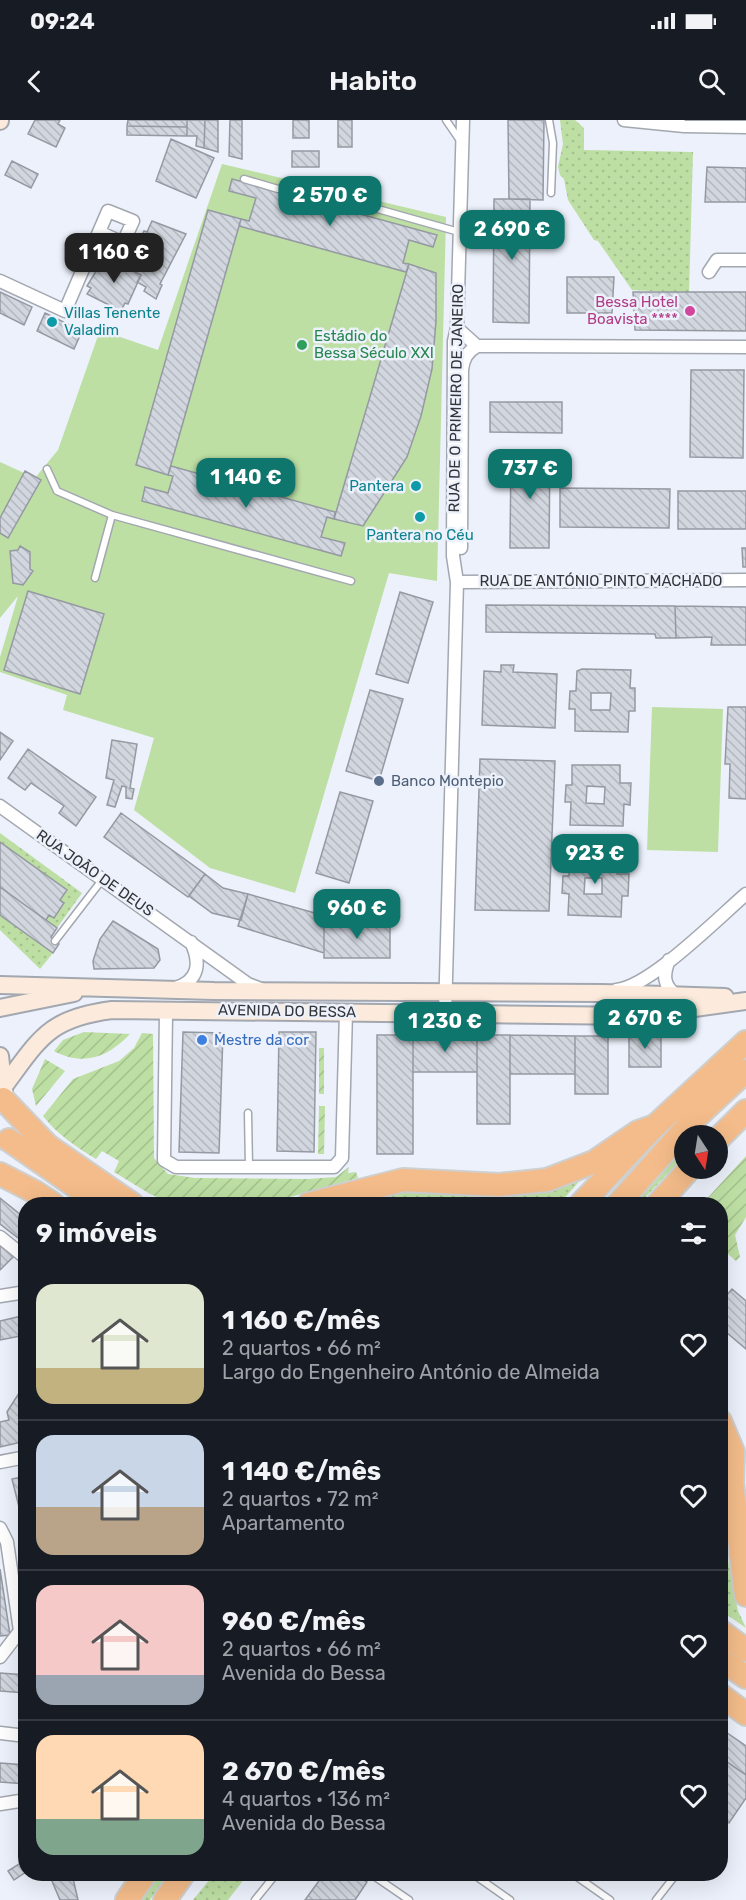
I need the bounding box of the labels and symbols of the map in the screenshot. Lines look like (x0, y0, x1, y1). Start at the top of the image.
pin: 2 570 € (275, 176, 385, 227)
pin: 2 690 € (457, 210, 567, 261)
pin: 1 160 € (59, 233, 169, 284)
street label: RUA DE O PRIMEIRO DE JANEIRO (445, 283, 467, 513)
place label: Bessa Hotel Boavista **** (587, 293, 678, 328)
place label: Villas Tenente Valadim (64, 304, 160, 339)
marker: Bessa Hotel Boavista **** (683, 304, 697, 318)
marker: Villas Tenente Valadim (45, 315, 59, 329)
place label: Estádio do Bessa Século XXI (314, 327, 434, 362)
marker: Estádio do Bessa Século XXI (295, 338, 309, 352)
pin: 737 € (488, 449, 572, 500)
pin: 1 140 € (191, 458, 301, 509)
place label: Pantera (349, 477, 404, 495)
marker: Pantera (409, 479, 423, 493)
marker: Pantera no Céu (413, 510, 427, 524)
place label: Pantera no Céu (366, 526, 474, 544)
street label: RUA DE ANTÓNIO PINTO MACHADO (479, 572, 723, 590)
place label: Banco Montepio (391, 772, 504, 790)
marker: Banco Montepio (372, 774, 386, 788)
street label: RUA JOÃO DE DEUS (33, 826, 157, 920)
pin: 923 € (553, 834, 637, 885)
pin: 960 € (315, 889, 399, 940)
pin: 2 670 € (590, 999, 700, 1050)
street label: AVENIDA DO BESSA (218, 1001, 356, 1021)
pin: 1 230 € (390, 1002, 500, 1053)
place label: Mestre da cor (214, 1031, 309, 1049)
marker: Mestre da cor (195, 1033, 209, 1047)
north arrow (674, 1125, 728, 1179)

